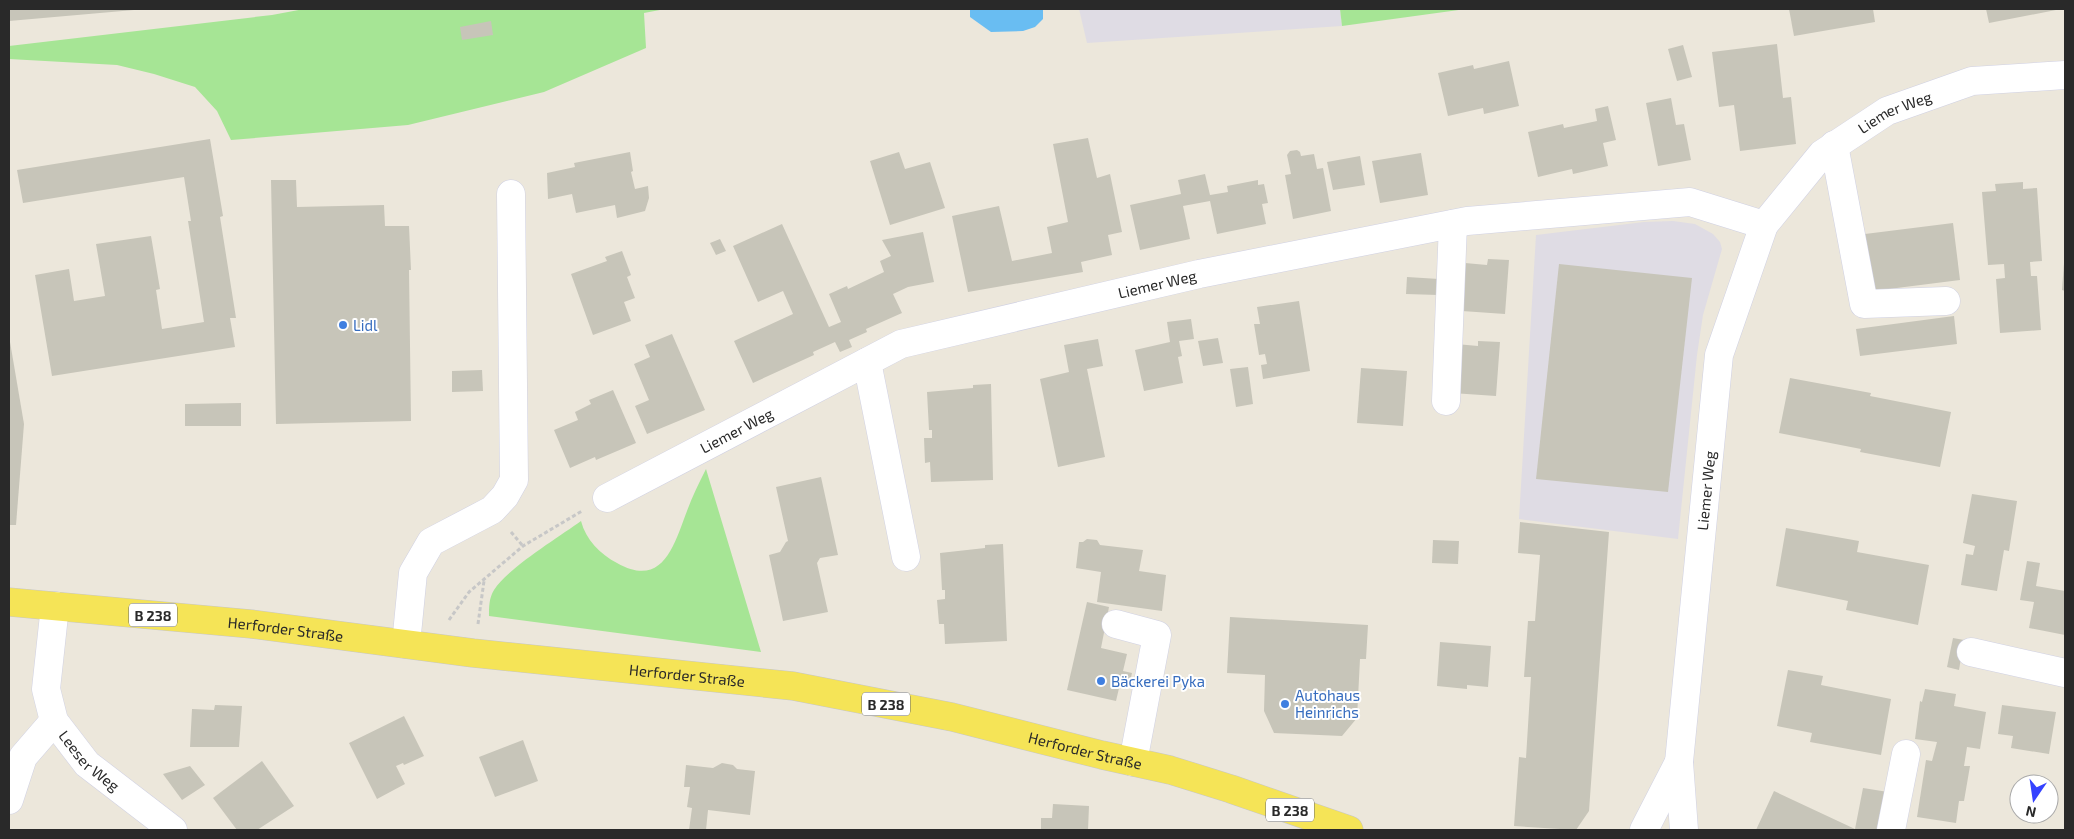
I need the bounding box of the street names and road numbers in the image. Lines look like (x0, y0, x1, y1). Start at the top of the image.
street label: Liemer Weg (1854, 87, 1935, 137)
street label: Liemer Weg (1116, 266, 1199, 302)
street label: Liemer Weg (697, 403, 776, 457)
street label: Liemer Weg (1693, 449, 1719, 531)
road number: B 238 (129, 604, 177, 626)
street label: Herforder Straße (227, 613, 345, 645)
street label: Herforder Straße (628, 660, 746, 690)
road number: B 238 (862, 692, 910, 716)
street label: Leeser Weg (55, 727, 124, 795)
street label: Herforder Straße (1027, 728, 1144, 773)
road number: B 238 (1266, 798, 1314, 822)

